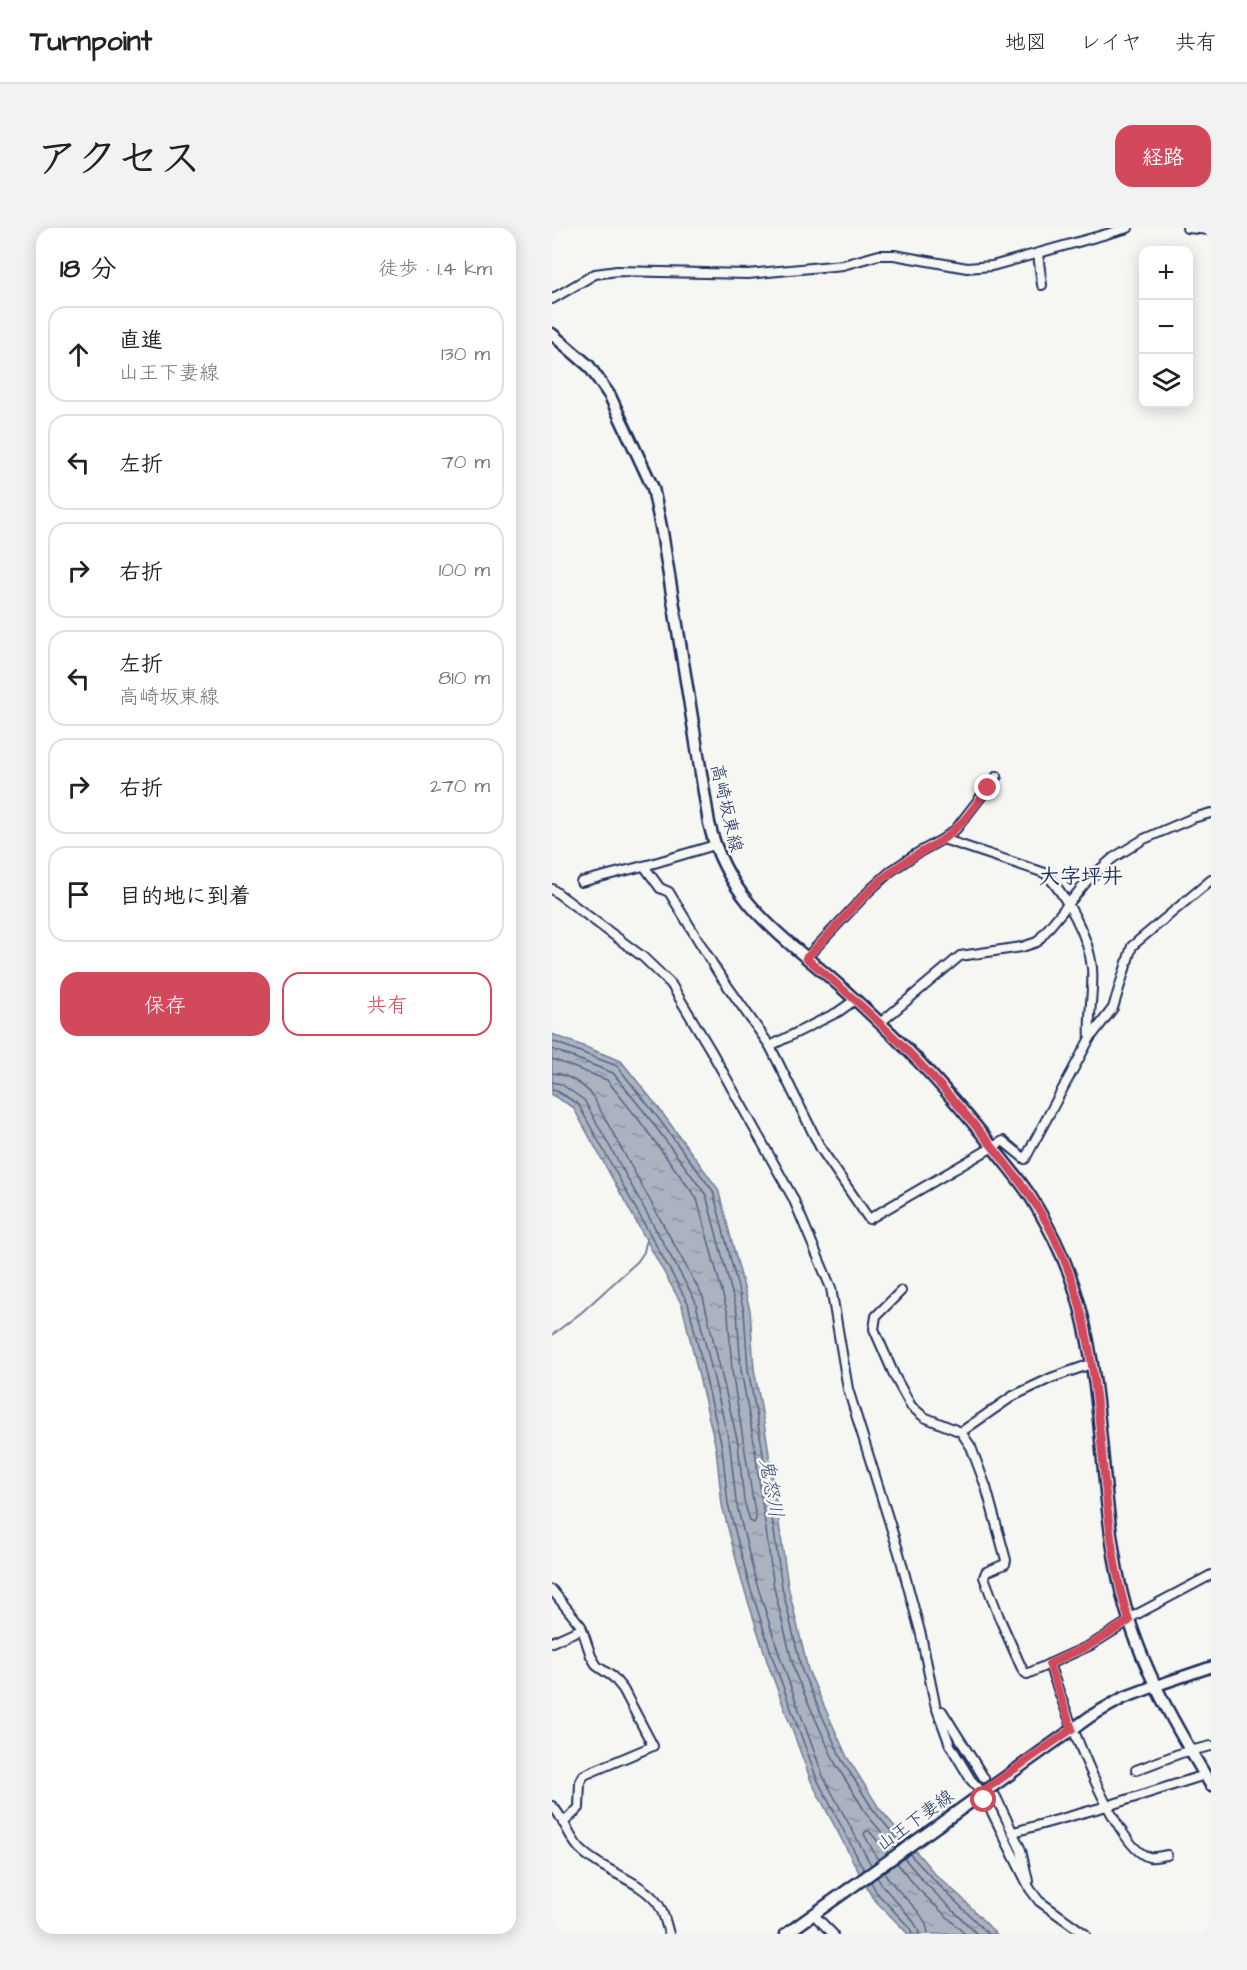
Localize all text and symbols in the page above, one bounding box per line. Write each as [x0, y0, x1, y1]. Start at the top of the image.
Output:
text: Turnpoint [30, 22, 152, 61]
text: 地図 [1005, 28, 1047, 57]
text: レイヤ [1080, 28, 1142, 57]
text: 共有 [1175, 28, 1217, 57]
button: 経路 [1115, 125, 1211, 187]
text: アクセス [36, 131, 201, 189]
map controls [1139, 246, 1193, 408]
button: + [1139, 246, 1193, 300]
text: 18 分 [60, 251, 117, 287]
text: 徒歩 · 1.4 km [378, 255, 492, 283]
button: − [1139, 300, 1193, 354]
text: 直進 [119, 325, 163, 356]
icon: ahead [62, 338, 95, 371]
text: 130 m [441, 340, 490, 368]
button: layers [1139, 354, 1193, 408]
text: 山王下妻線 [119, 359, 219, 387]
icon: left [62, 446, 95, 479]
text: 70 m [442, 448, 490, 476]
text: 左折 [119, 449, 163, 480]
icon: right [62, 554, 95, 587]
text: 100 m [439, 556, 490, 584]
text: 右折 [119, 557, 163, 588]
text: 左折 [119, 649, 163, 680]
icon: left [62, 662, 95, 695]
text: 810 m [438, 664, 490, 692]
text: 高崎坂東線 [119, 683, 219, 711]
street label: 高崎坂東線 [704, 761, 749, 855]
icon: right [62, 770, 95, 803]
text: 270 m [430, 772, 490, 800]
text: 右折 [119, 773, 163, 804]
route end [974, 774, 1000, 800]
district label: 大字坪井 [1039, 862, 1123, 891]
icon: arrive [62, 878, 95, 911]
text: 目的地に到着 [119, 881, 251, 912]
button: 保存 [60, 972, 270, 1036]
button: 共有 [282, 972, 492, 1036]
water label: 鬼怒川 [752, 1456, 790, 1520]
street label: 山王下妻線 [872, 1784, 959, 1857]
route start [970, 1786, 996, 1812]

